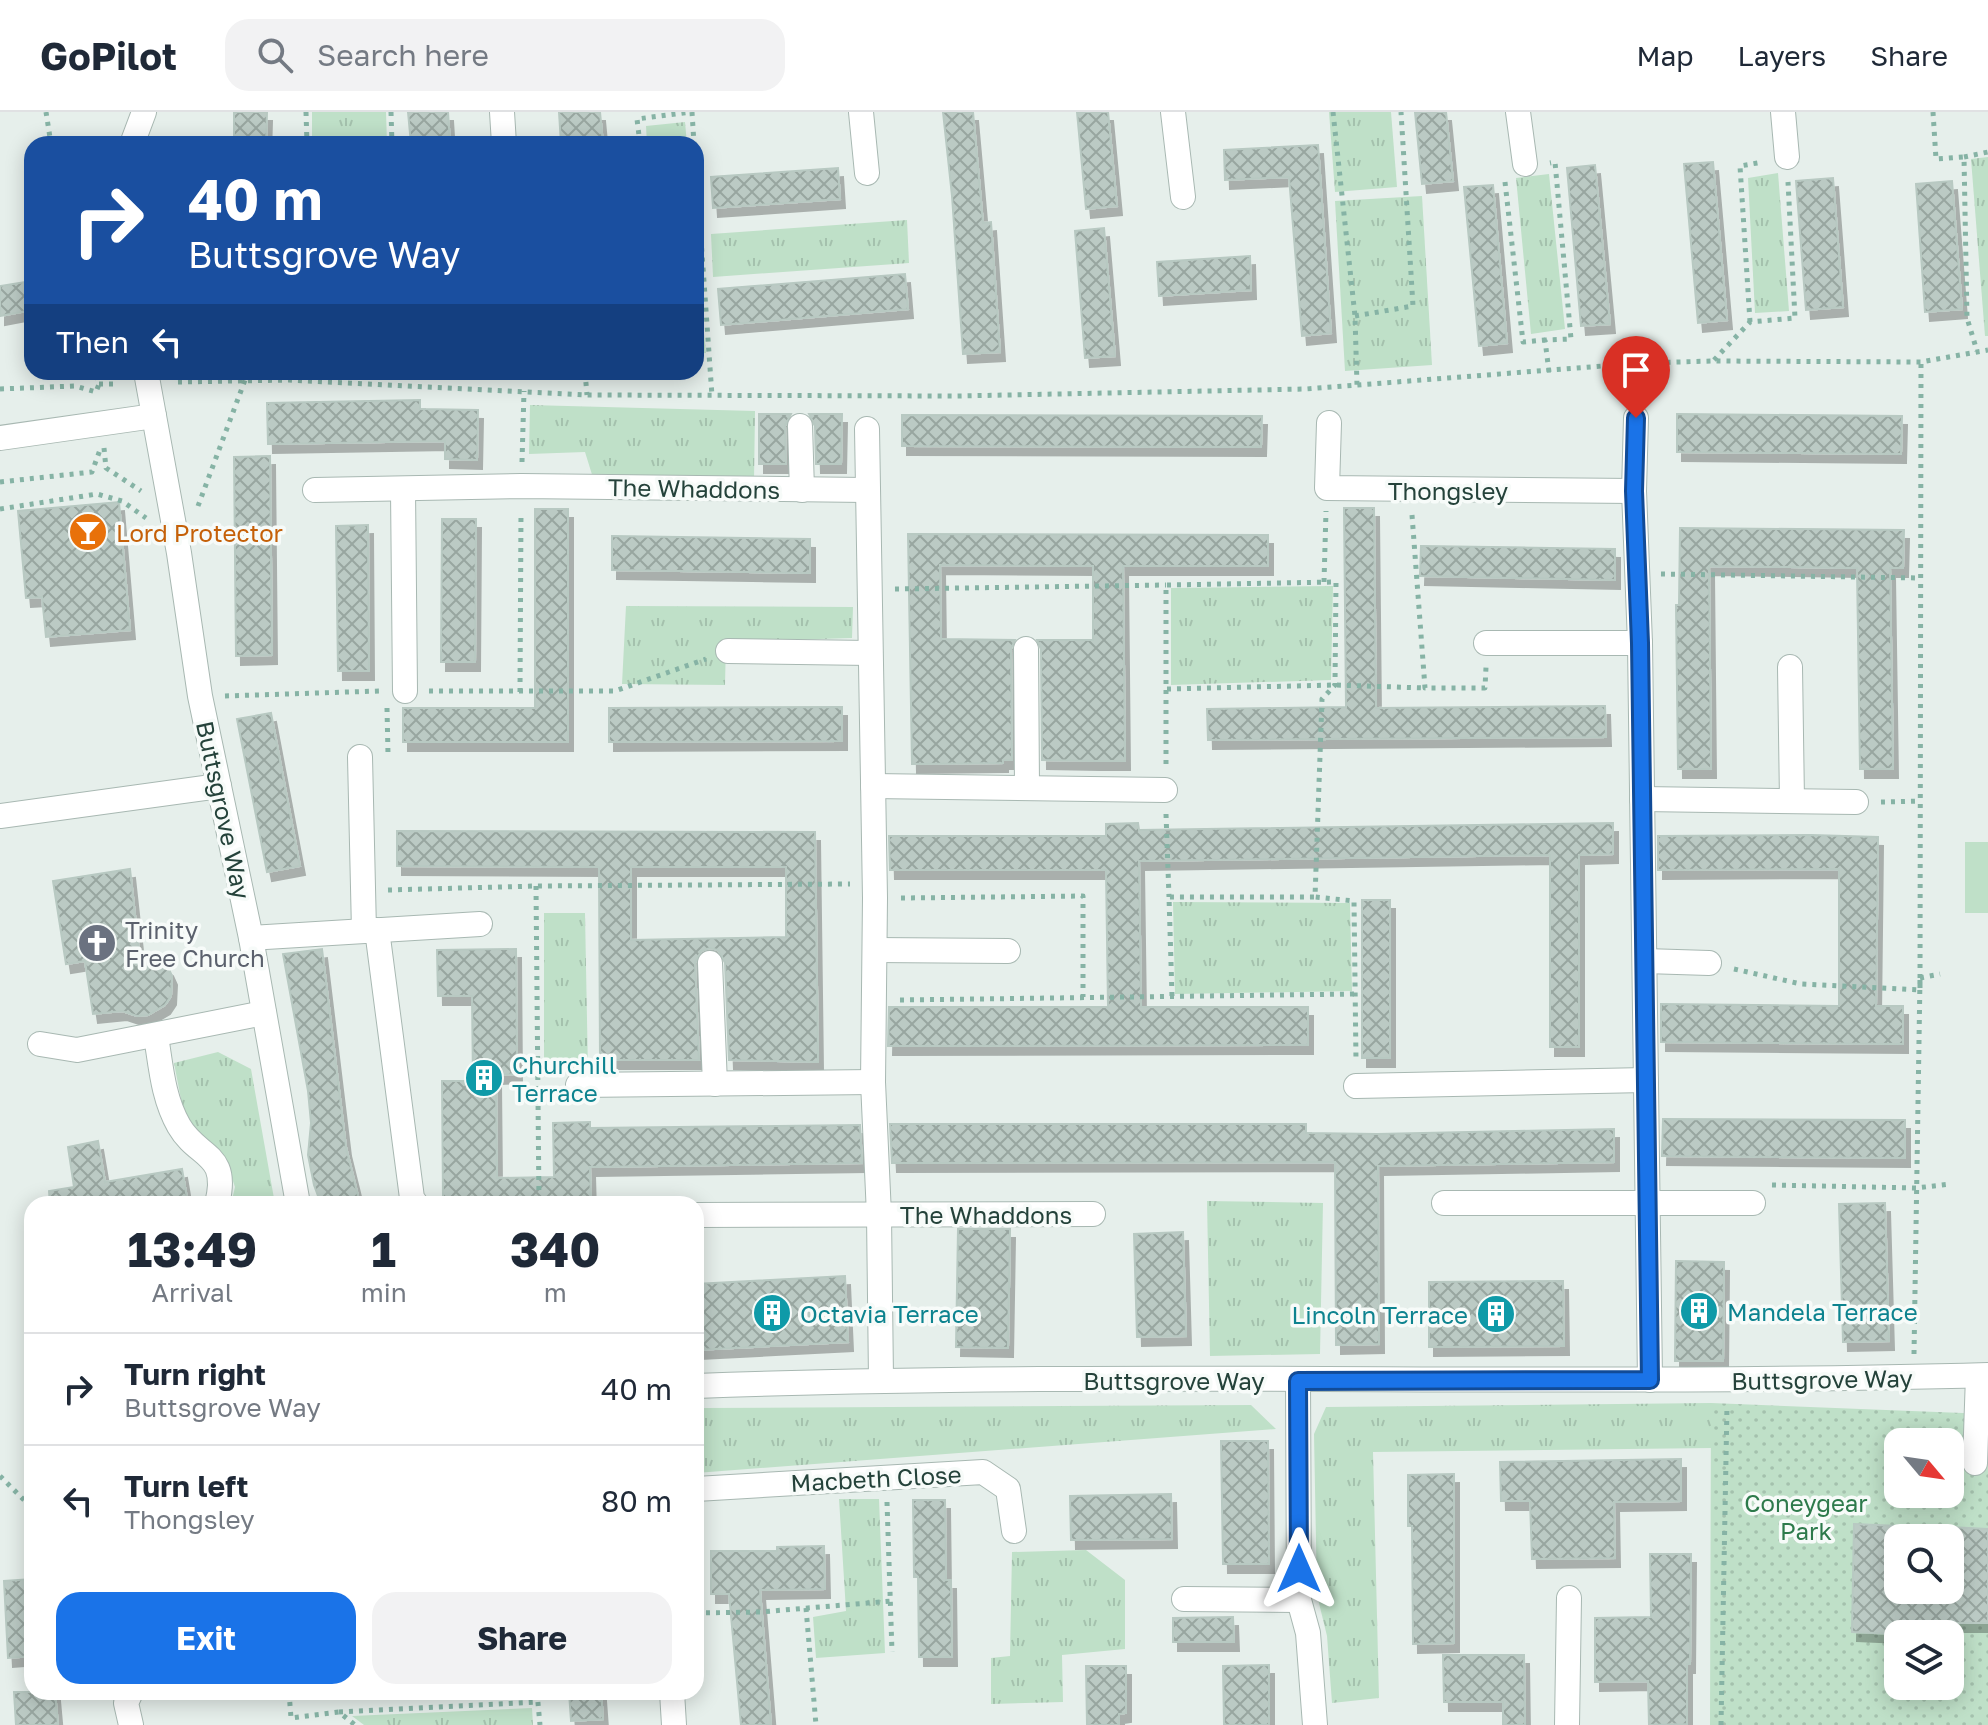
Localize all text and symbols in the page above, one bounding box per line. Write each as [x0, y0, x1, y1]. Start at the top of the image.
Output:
search box [225, 19, 785, 91]
text: GoPilot [40, 33, 177, 78]
icon: search [253, 33, 297, 77]
text: Search here [317, 37, 489, 73]
text: Map [1636, 39, 1694, 72]
text: Layers [1738, 39, 1826, 72]
text: Share [1870, 39, 1948, 72]
text: 40 m [188, 165, 322, 232]
icon: right [56, 168, 160, 272]
text: Buttsgrove Way [188, 233, 460, 276]
icon: left [145, 320, 189, 364]
text: Then [56, 324, 129, 360]
pin [1602, 336, 1670, 418]
icon: arrive [1614, 348, 1658, 392]
street label: The Whaddons [608, 472, 780, 504]
street label: Thongsley [1388, 476, 1508, 505]
bar icon: Lord Protector [67, 511, 109, 553]
place label: Lord Protector [116, 518, 283, 547]
street label: Buttsgrove Way [191, 718, 257, 902]
place label: Trinity Free Church [125, 915, 265, 972]
church icon: Trinity Free Church [76, 922, 118, 964]
place label: Churchill Terrace [512, 1050, 616, 1107]
building icon: Churchill Terrace [463, 1057, 505, 1099]
street label: The Whaddons [900, 1200, 1072, 1229]
text: 13:49 [127, 1220, 257, 1278]
text: 1 [371, 1220, 396, 1278]
text: 340 [510, 1220, 601, 1278]
text: Arrival [152, 1277, 233, 1308]
text: min [361, 1277, 407, 1308]
text: m [544, 1277, 567, 1308]
building icon: Mandela Terrace [1678, 1290, 1720, 1332]
building icon: Octavia Terrace [751, 1292, 793, 1334]
building icon: Lincoln Terrace [1475, 1293, 1517, 1335]
place label: Mandela Terrace [1727, 1297, 1918, 1326]
place label: Octavia Terrace [800, 1299, 979, 1328]
place label: Lincoln Terrace [1292, 1300, 1468, 1329]
text: Turn right [124, 1356, 266, 1392]
street label: Buttsgrove Way [1731, 1363, 1913, 1395]
street label: Buttsgrove Way [1083, 1366, 1265, 1395]
icon: right [56, 1367, 100, 1411]
text: 40 m [601, 1371, 672, 1407]
text: Buttsgrove Way [124, 1392, 321, 1423]
north arrow [1884, 1428, 1964, 1508]
map controls [1884, 1428, 1964, 1700]
street label: Macbeth Close [790, 1459, 962, 1497]
text: Turn left [124, 1468, 249, 1504]
icon: left [56, 1479, 100, 1523]
text: 80 m [601, 1483, 672, 1519]
park label: Coneygear Park [1744, 1488, 1868, 1545]
text: Thongsley [124, 1504, 255, 1535]
button: search [1884, 1524, 1964, 1604]
position arrow [1257, 1527, 1341, 1611]
button: Exit [56, 1592, 356, 1684]
button: Share [372, 1592, 672, 1684]
button: layers [1884, 1620, 1964, 1700]

